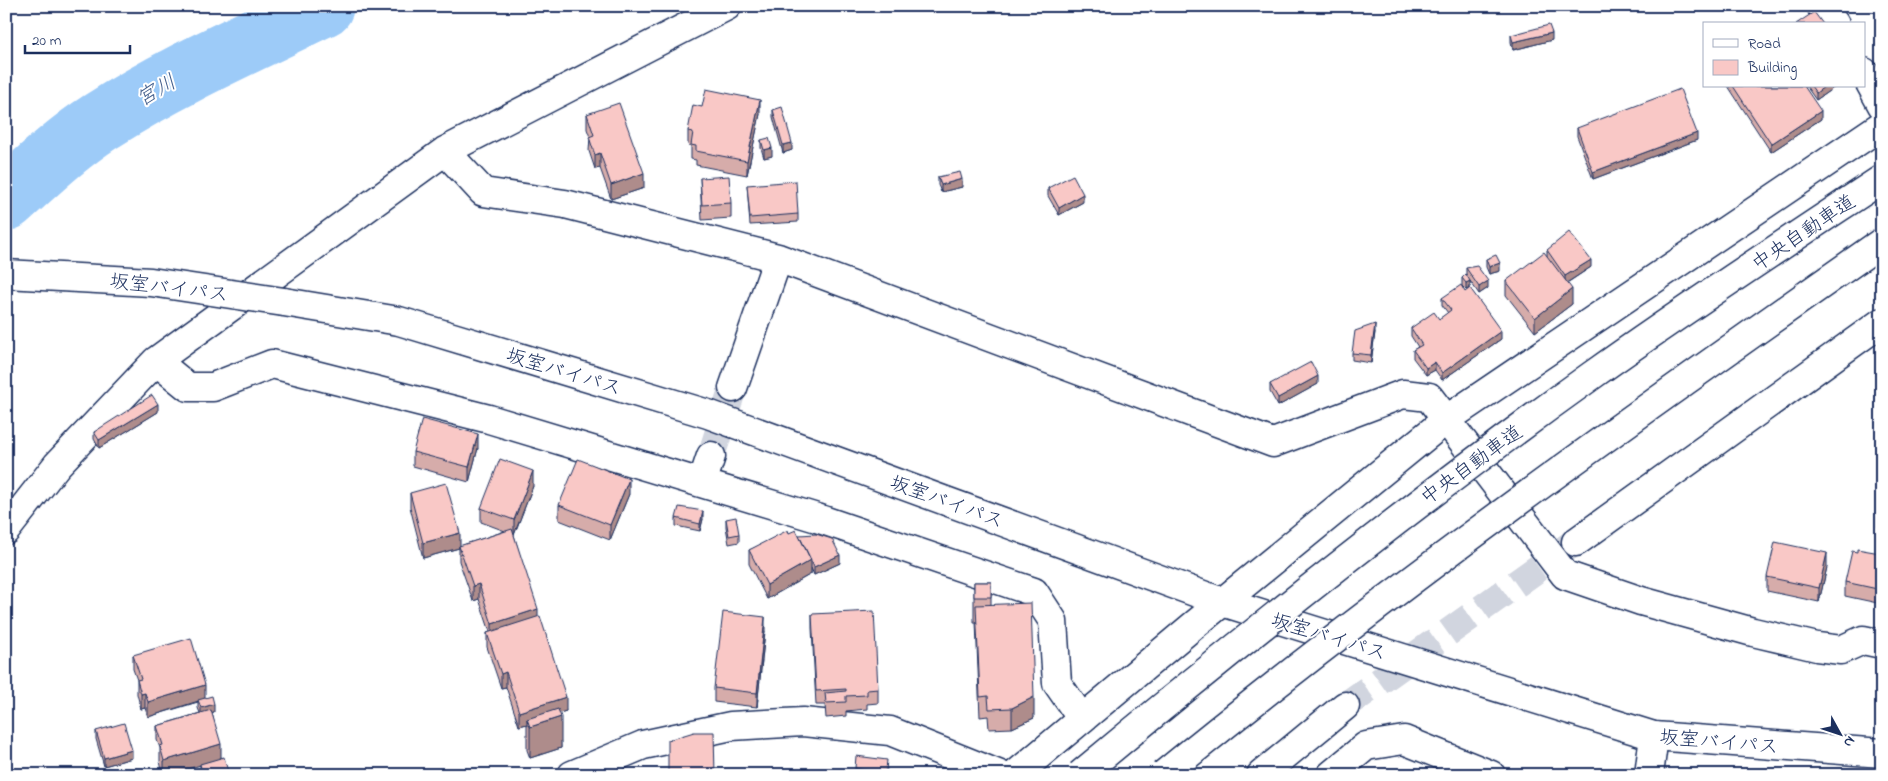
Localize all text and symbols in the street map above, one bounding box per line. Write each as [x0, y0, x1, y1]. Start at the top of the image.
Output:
scale bar [25, 22, 130, 54]
legend [1703, 22, 1866, 88]
text: 20 m [32, 30, 62, 52]
text: Road [1748, 33, 1781, 55]
text: Building [1747, 57, 1797, 80]
water label: 宮川 [131, 68, 183, 115]
street label: 中央自動車道 [1747, 188, 1862, 280]
street label: 坂室バイパス [108, 268, 230, 311]
street label: 坂室バイパス [502, 342, 625, 405]
street label: 中央自動車道 [1415, 419, 1530, 513]
street label: 坂室バイパス [885, 469, 1007, 537]
street label: 坂室バイパス [1267, 607, 1390, 670]
north arrow [1816, 708, 1866, 758]
street label: 坂室バイパス [1658, 724, 1780, 763]
text: N [1838, 731, 1860, 752]

